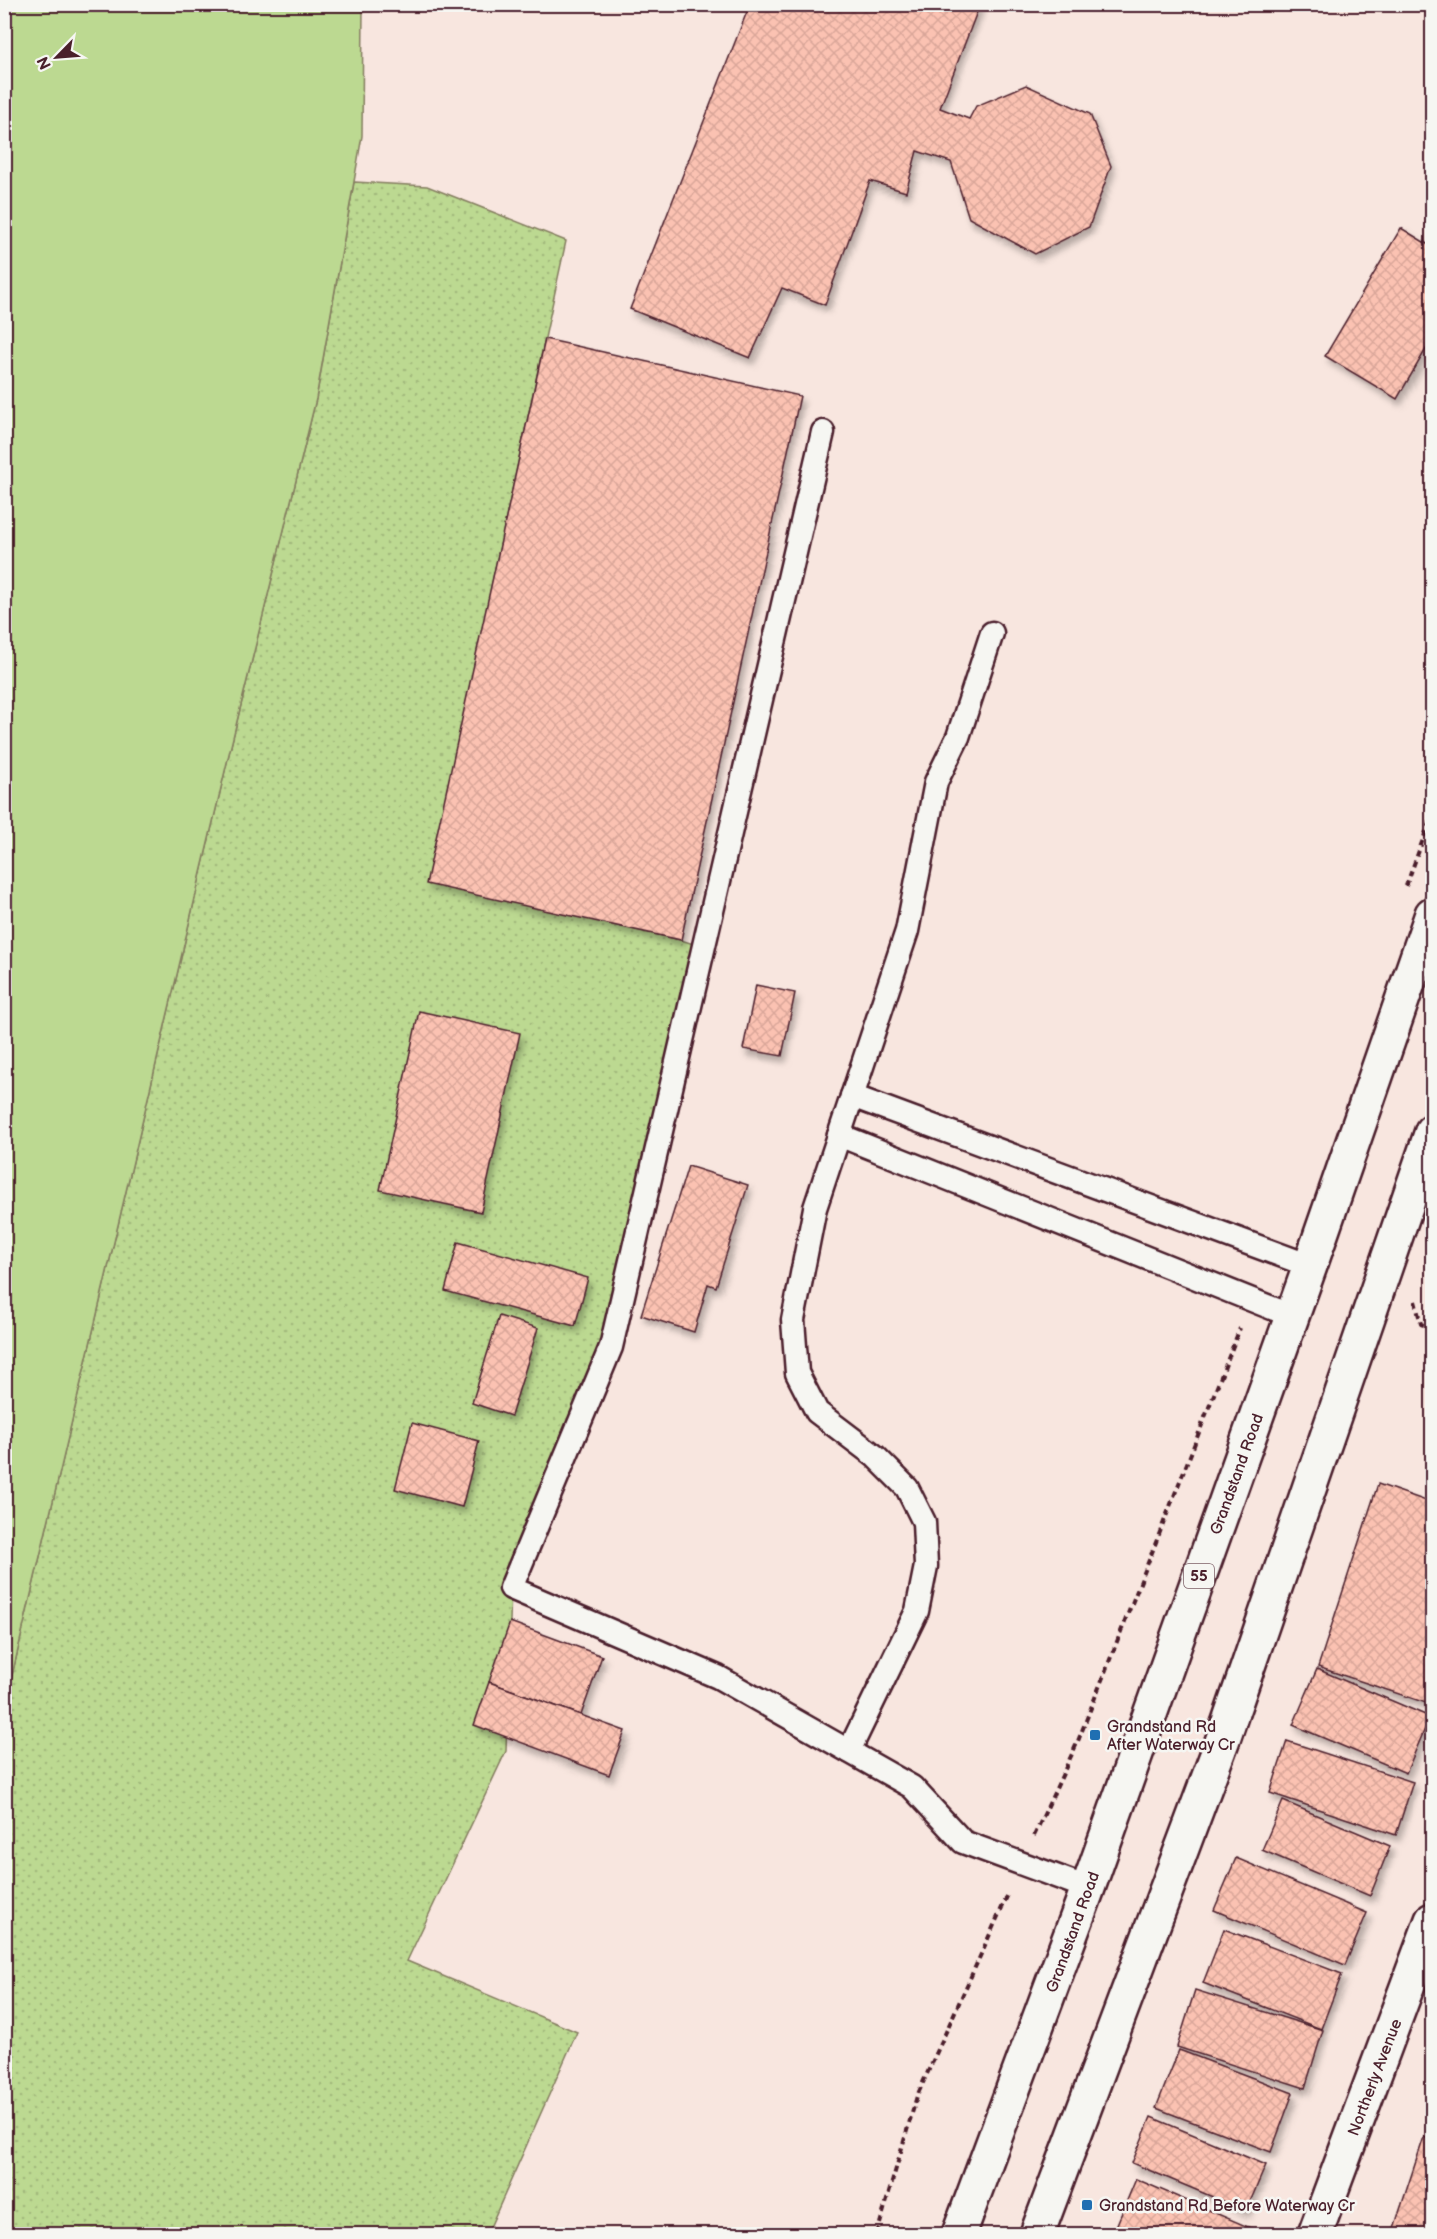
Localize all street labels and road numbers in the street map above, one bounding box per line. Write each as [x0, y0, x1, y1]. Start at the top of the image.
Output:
street label: Grandstand Road [1207, 1411, 1268, 1538]
road number: 55 [1184, 1564, 1214, 1588]
street label: Grandstand Road [1043, 1869, 1104, 1996]
street label: Northerly Avenue [1344, 2016, 1407, 2139]

